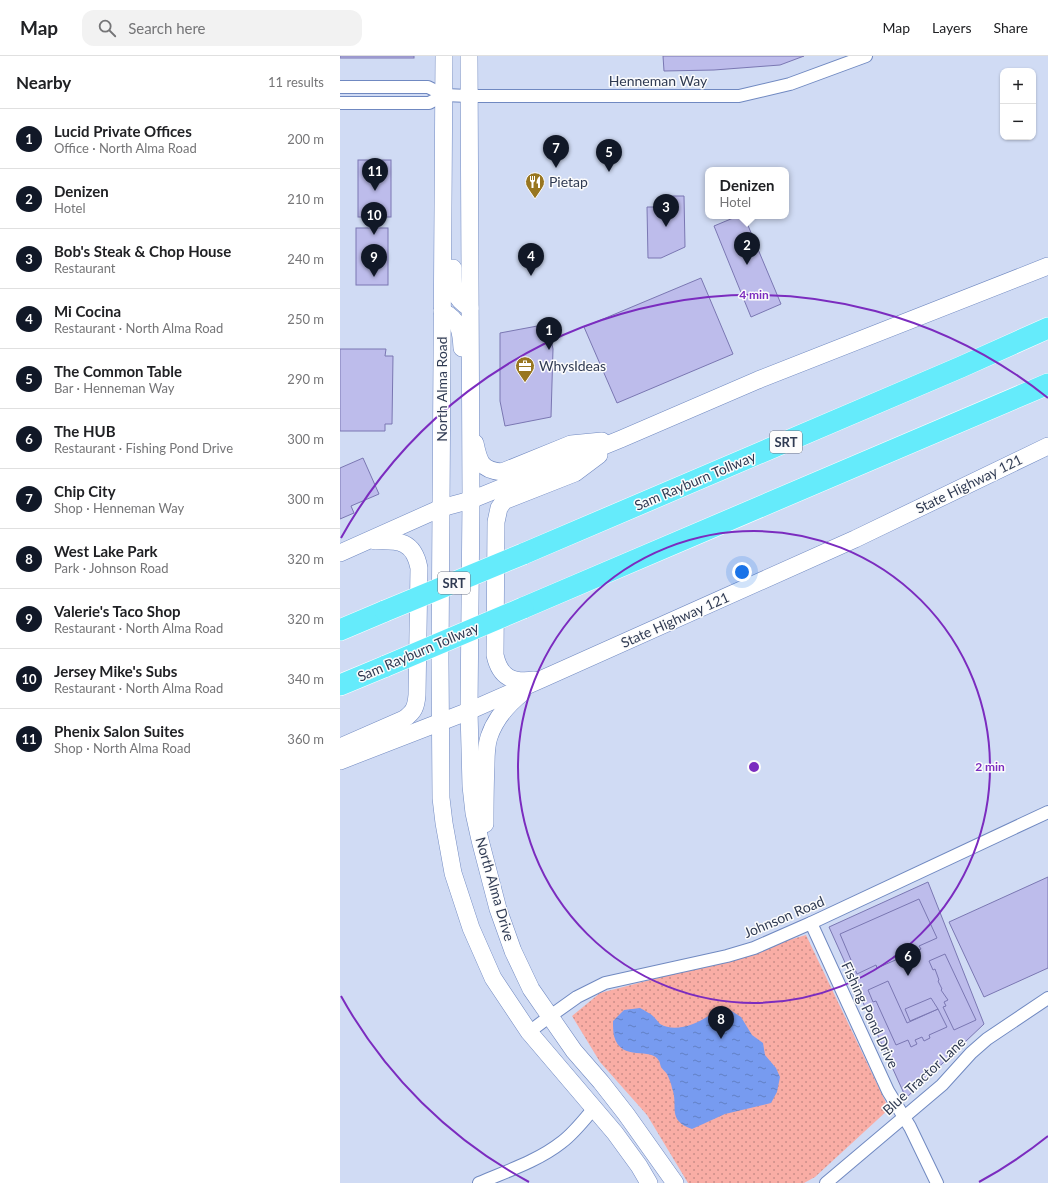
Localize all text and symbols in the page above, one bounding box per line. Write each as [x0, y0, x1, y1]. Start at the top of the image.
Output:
search box [82, 10, 362, 46]
text: Map [20, 16, 58, 39]
icon: search [96, 17, 118, 39]
text: Search here [128, 19, 206, 37]
text: Map [882, 19, 910, 36]
text: Layers [932, 19, 972, 36]
text: Share [994, 19, 1028, 36]
map controls [1000, 68, 1036, 140]
button: + [1000, 68, 1036, 104]
text: Nearby [16, 72, 71, 93]
street label: Henneman Way [609, 72, 708, 89]
text: 11 results [268, 74, 324, 90]
button: − [1000, 104, 1036, 140]
text: Lucid Private Offices [54, 122, 192, 140]
text: 1 [25, 131, 33, 147]
text: 200 m [287, 131, 324, 147]
pin: 7 [543, 135, 569, 168]
pin: 5 [596, 139, 622, 172]
text: Office · North Alma Road [54, 140, 197, 156]
pin: 11 [362, 158, 388, 191]
popup [705, 167, 789, 219]
restaurant icon: Pietap [524, 171, 546, 199]
place label: Pietap [549, 173, 588, 190]
text: Denizen [720, 176, 774, 194]
text: Denizen [54, 182, 109, 200]
text: 2 [25, 191, 33, 207]
text: 210 m [287, 191, 324, 207]
pin: 3 [653, 194, 679, 227]
text: Hotel [720, 194, 751, 210]
text: Hotel [54, 200, 86, 216]
pin: 10 [361, 202, 387, 235]
pin: 2 [734, 232, 760, 265]
text: Bob's Steak & Chop House [54, 242, 231, 260]
pin: 4 [518, 243, 544, 276]
pin: 9 [361, 244, 387, 277]
text: 3 [25, 251, 33, 267]
text: 240 m [287, 251, 324, 267]
text: Restaurant [54, 260, 116, 276]
text: 4 min [739, 287, 769, 302]
text: Mi Cocina [54, 302, 121, 320]
text: 4 [25, 311, 33, 327]
text: 250 m [287, 311, 324, 327]
pin: 1 [536, 317, 562, 350]
text: Restaurant · North Alma Road [54, 320, 223, 336]
street label: North Alma Road [433, 336, 450, 442]
office icon: WhysIdeas [514, 355, 536, 383]
place label: WhysIdeas [539, 357, 606, 374]
text: The Common Table [54, 362, 182, 380]
text: 5 [25, 371, 33, 387]
text: 290 m [287, 371, 324, 387]
text: Bar · Henneman Way [54, 380, 175, 396]
text: The HUB [54, 422, 116, 440]
text: 6 [25, 431, 33, 447]
text: 300 m [287, 431, 324, 447]
road number: SRT [770, 431, 802, 453]
text: Restaurant · Fishing Pond Drive [54, 440, 233, 456]
street label: Sam Rayburn Tollway [632, 447, 759, 514]
street label: State Highway 121 [913, 450, 1025, 517]
text: Chip City [54, 482, 116, 500]
text: 7 [25, 491, 33, 507]
text: 300 m [287, 491, 324, 507]
text: Shop · Henneman Way [54, 500, 184, 516]
text: West Lake Park [54, 542, 158, 560]
text: 8 [25, 551, 33, 567]
text: 320 m [287, 551, 324, 567]
text: Park · Johnson Road [54, 560, 169, 576]
your location [732, 562, 752, 582]
road number: SRT [438, 572, 470, 594]
street label: State Highway 121 [618, 588, 732, 651]
text: Valerie's Taco Shop [54, 602, 181, 620]
text: 9 [25, 611, 33, 627]
text: 320 m [287, 611, 324, 627]
street label: Sam Rayburn Tollway [355, 618, 482, 685]
text: Restaurant · North Alma Road [54, 620, 223, 636]
text: Jersey Mike's Subs [54, 662, 177, 680]
text: 10 [21, 671, 37, 687]
text: 340 m [287, 671, 324, 687]
text: Restaurant · North Alma Road [54, 680, 223, 696]
text: Phenix Salon Suites [54, 722, 184, 740]
text: 11 [21, 731, 37, 747]
text: 360 m [287, 731, 324, 747]
text: Shop · North Alma Road [54, 740, 191, 756]
text: 2 min [975, 759, 1005, 774]
centre of rings [747, 760, 761, 774]
street label: North Alma Drive [472, 835, 518, 943]
street label: Johnson Road [741, 892, 827, 941]
pin: 6 [895, 943, 921, 976]
street label: Fishing Pond Drive [838, 959, 903, 1071]
pin: 8 [708, 1006, 734, 1039]
street label: Blue Tractor Lane [879, 1033, 968, 1118]

